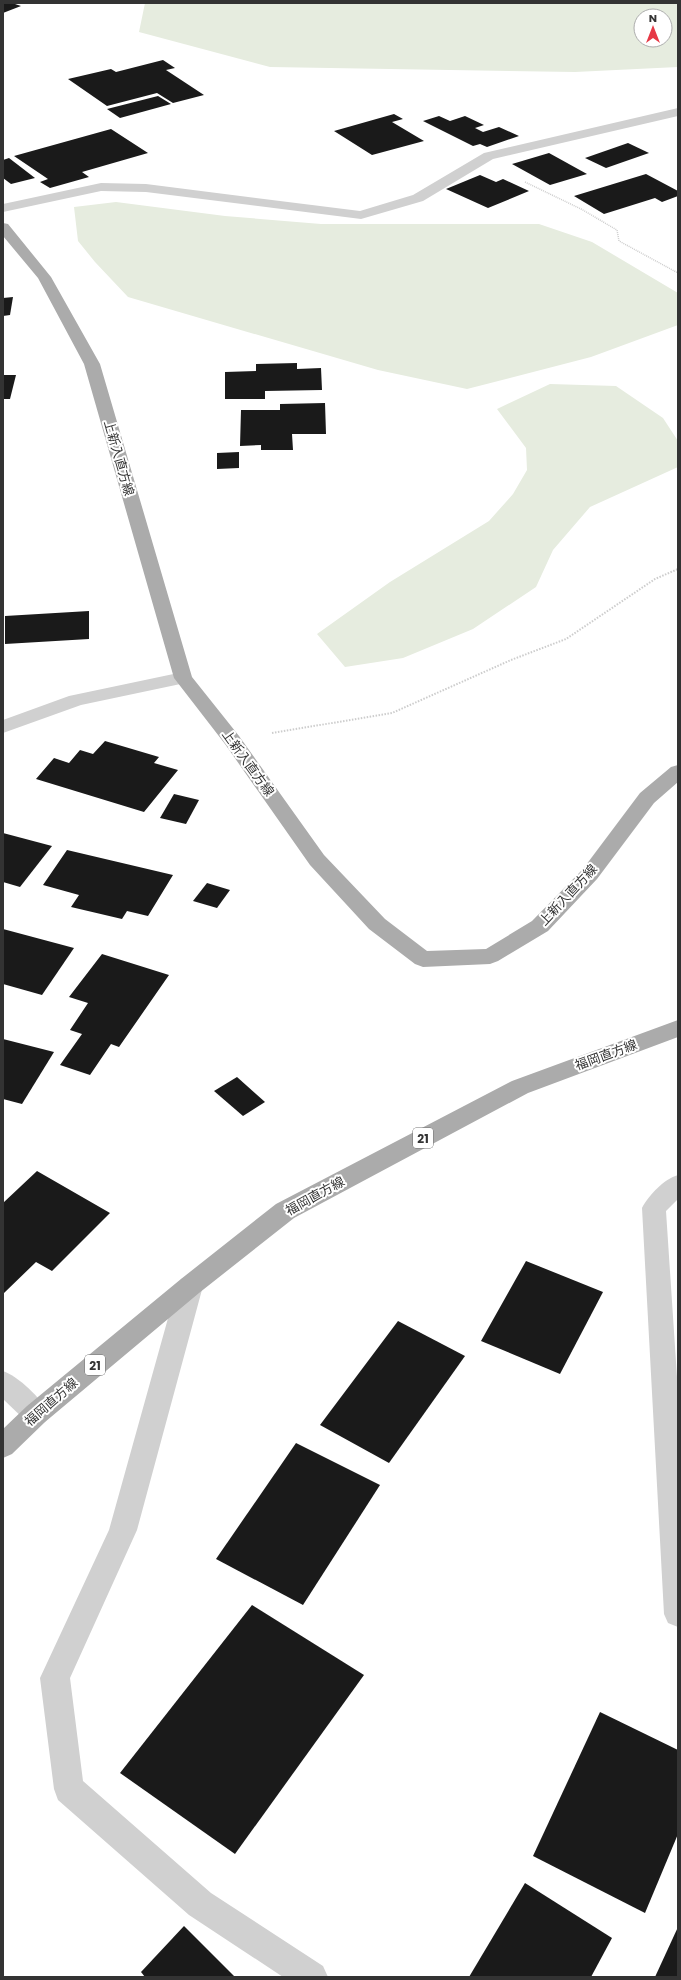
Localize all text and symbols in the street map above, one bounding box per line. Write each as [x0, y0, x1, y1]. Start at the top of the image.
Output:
north arrow [633, 8, 673, 48]
text: N [649, 10, 657, 26]
street label: 上新入直方線 [99, 418, 139, 498]
street label: 上新入直方線 [217, 726, 279, 800]
street label: 上新入直方線 [534, 860, 602, 930]
street label: 福岡直方線 [572, 1035, 640, 1075]
road number: 21 [413, 1128, 433, 1148]
street label: 福岡直方線 [282, 1172, 348, 1220]
road number: 21 [85, 1355, 105, 1375]
street label: 福岡直方線 [20, 1374, 82, 1430]

